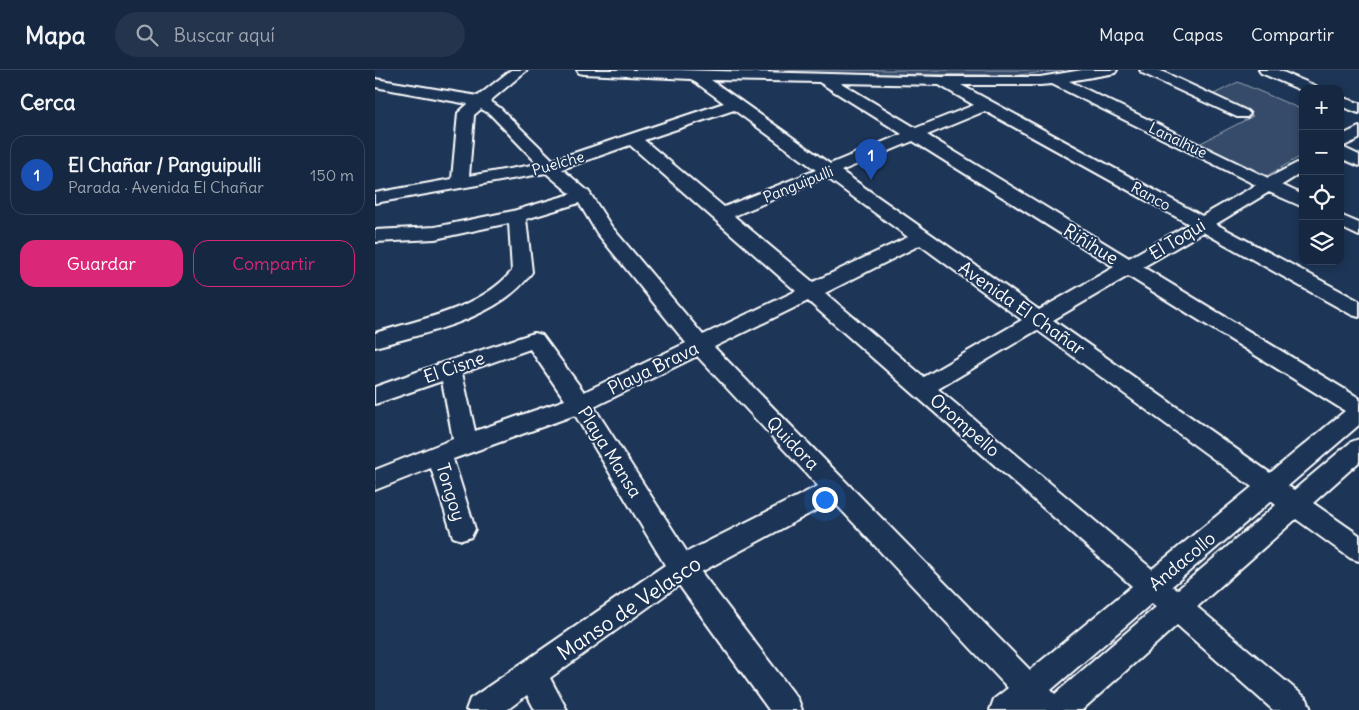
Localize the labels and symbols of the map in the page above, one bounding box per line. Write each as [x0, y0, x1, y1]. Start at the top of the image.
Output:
street label: Lanalhue [1146, 118, 1210, 162]
pin: 1 [855, 139, 887, 180]
street label: Puelche [530, 146, 586, 180]
street label: Panguipulli [760, 161, 836, 207]
street label: Ranco [1128, 177, 1174, 215]
street label: El Toqui [1145, 213, 1209, 265]
street label: Riñihue [1059, 218, 1123, 270]
street label: Avenida El Chañar [954, 256, 1090, 361]
street label: Playa Brava [604, 336, 702, 400]
street label: El Cisne [420, 346, 488, 388]
street label: Orompello [925, 388, 1005, 462]
street label: Playa Mansa [573, 402, 647, 502]
street label: Quidora [762, 411, 824, 475]
street label: Tongoy [431, 460, 471, 524]
your location [812, 487, 838, 513]
street label: Andacollo [1144, 526, 1220, 596]
street label: Manso de Velasco [552, 550, 706, 666]

